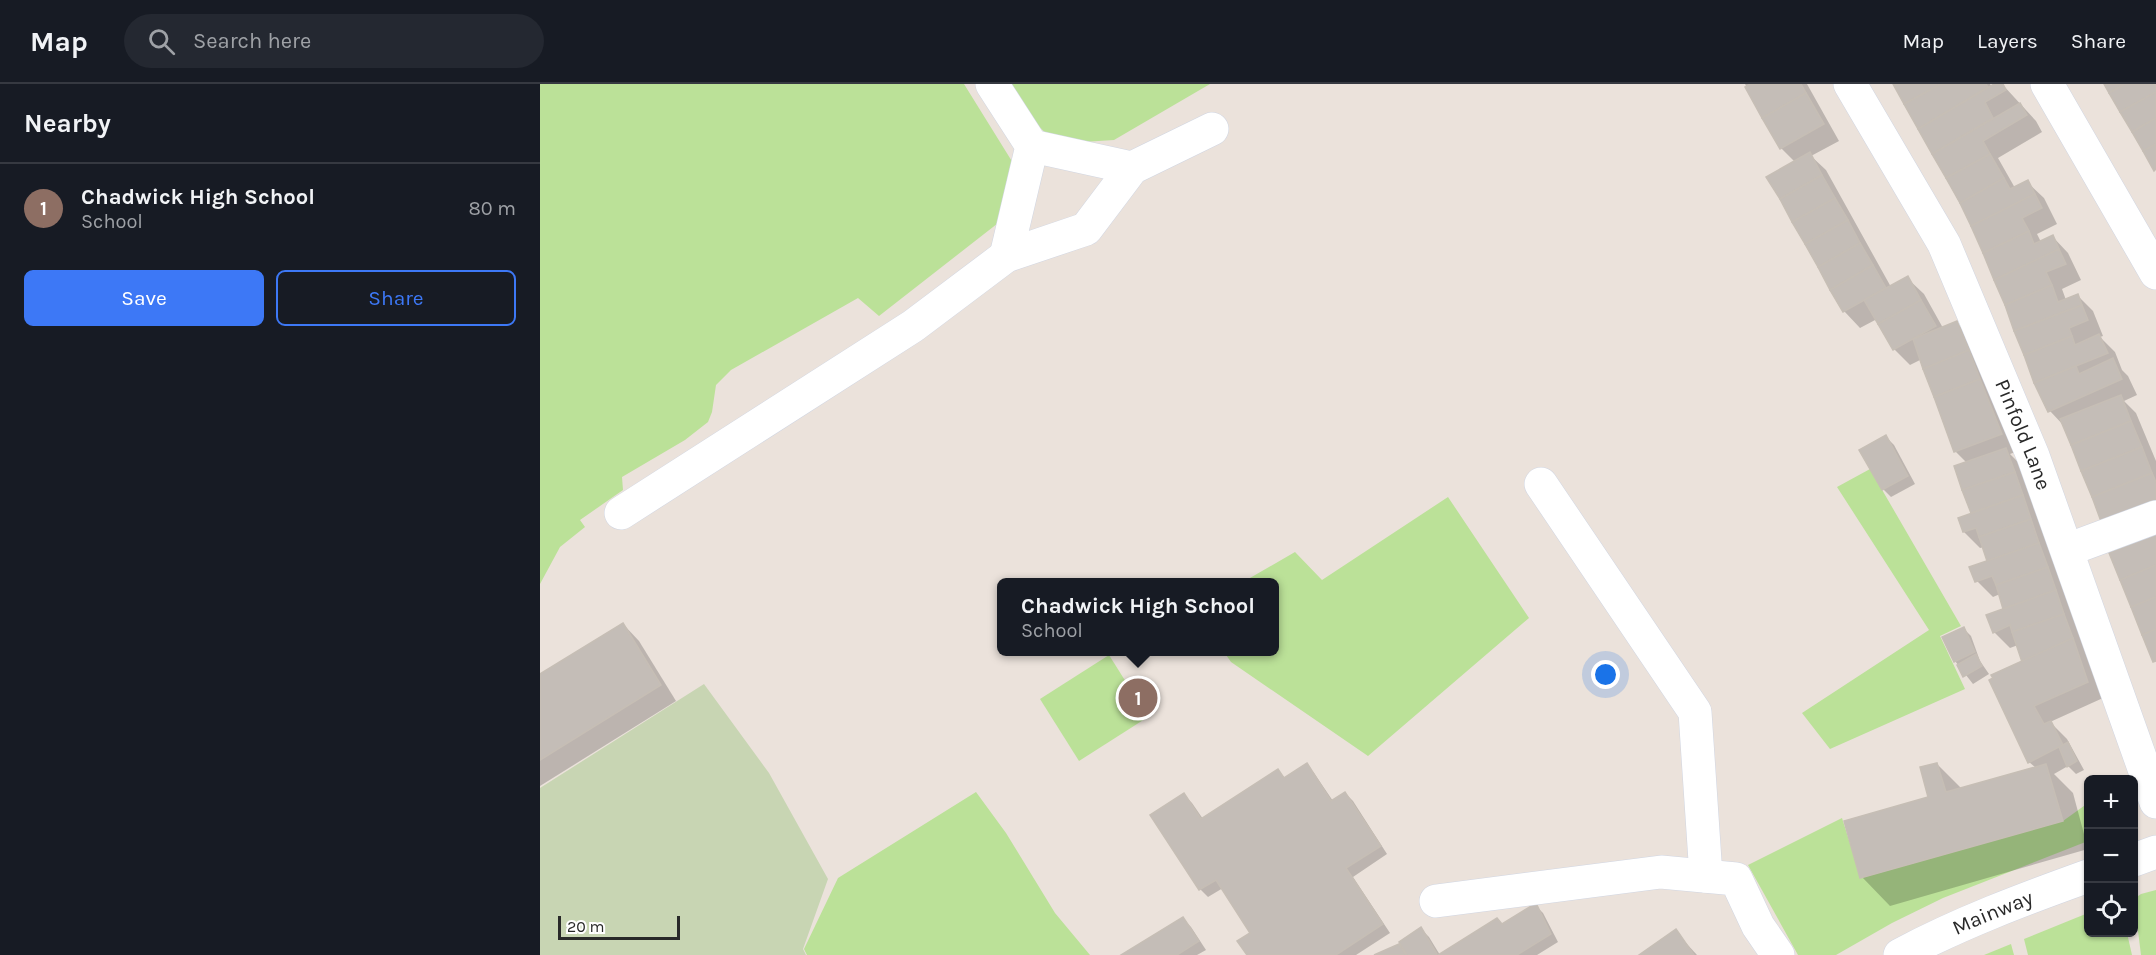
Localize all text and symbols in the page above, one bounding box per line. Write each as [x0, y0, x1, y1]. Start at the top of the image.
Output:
search box [124, 14, 544, 68]
text: Map [30, 25, 88, 58]
icon: search [145, 25, 178, 58]
text: Search here [193, 28, 311, 54]
text: Map [1902, 29, 1944, 53]
text: Layers [1977, 29, 2038, 53]
text: Share [2071, 29, 2126, 53]
text: Nearby [24, 108, 111, 139]
text: Chadwick High School [81, 184, 315, 210]
text: 1 [40, 197, 47, 220]
text: 80 m [468, 197, 516, 220]
text: School [81, 210, 143, 233]
button: Save [24, 270, 264, 326]
button: Share [276, 270, 516, 326]
street label: Pinfold Lane [1990, 376, 2056, 493]
popup [997, 578, 1279, 656]
text: Chadwick High School [1021, 593, 1255, 619]
text: School [1021, 619, 1083, 642]
your location [1591, 660, 1620, 689]
pin: 1 [1118, 676, 1158, 720]
map controls [2084, 775, 2138, 937]
button: + [2084, 775, 2138, 829]
button: − [2084, 829, 2138, 883]
button: locate [2084, 883, 2138, 937]
street label: Mainway [1949, 885, 2036, 940]
scale bar [558, 913, 680, 940]
text: 20 m [567, 917, 605, 936]

